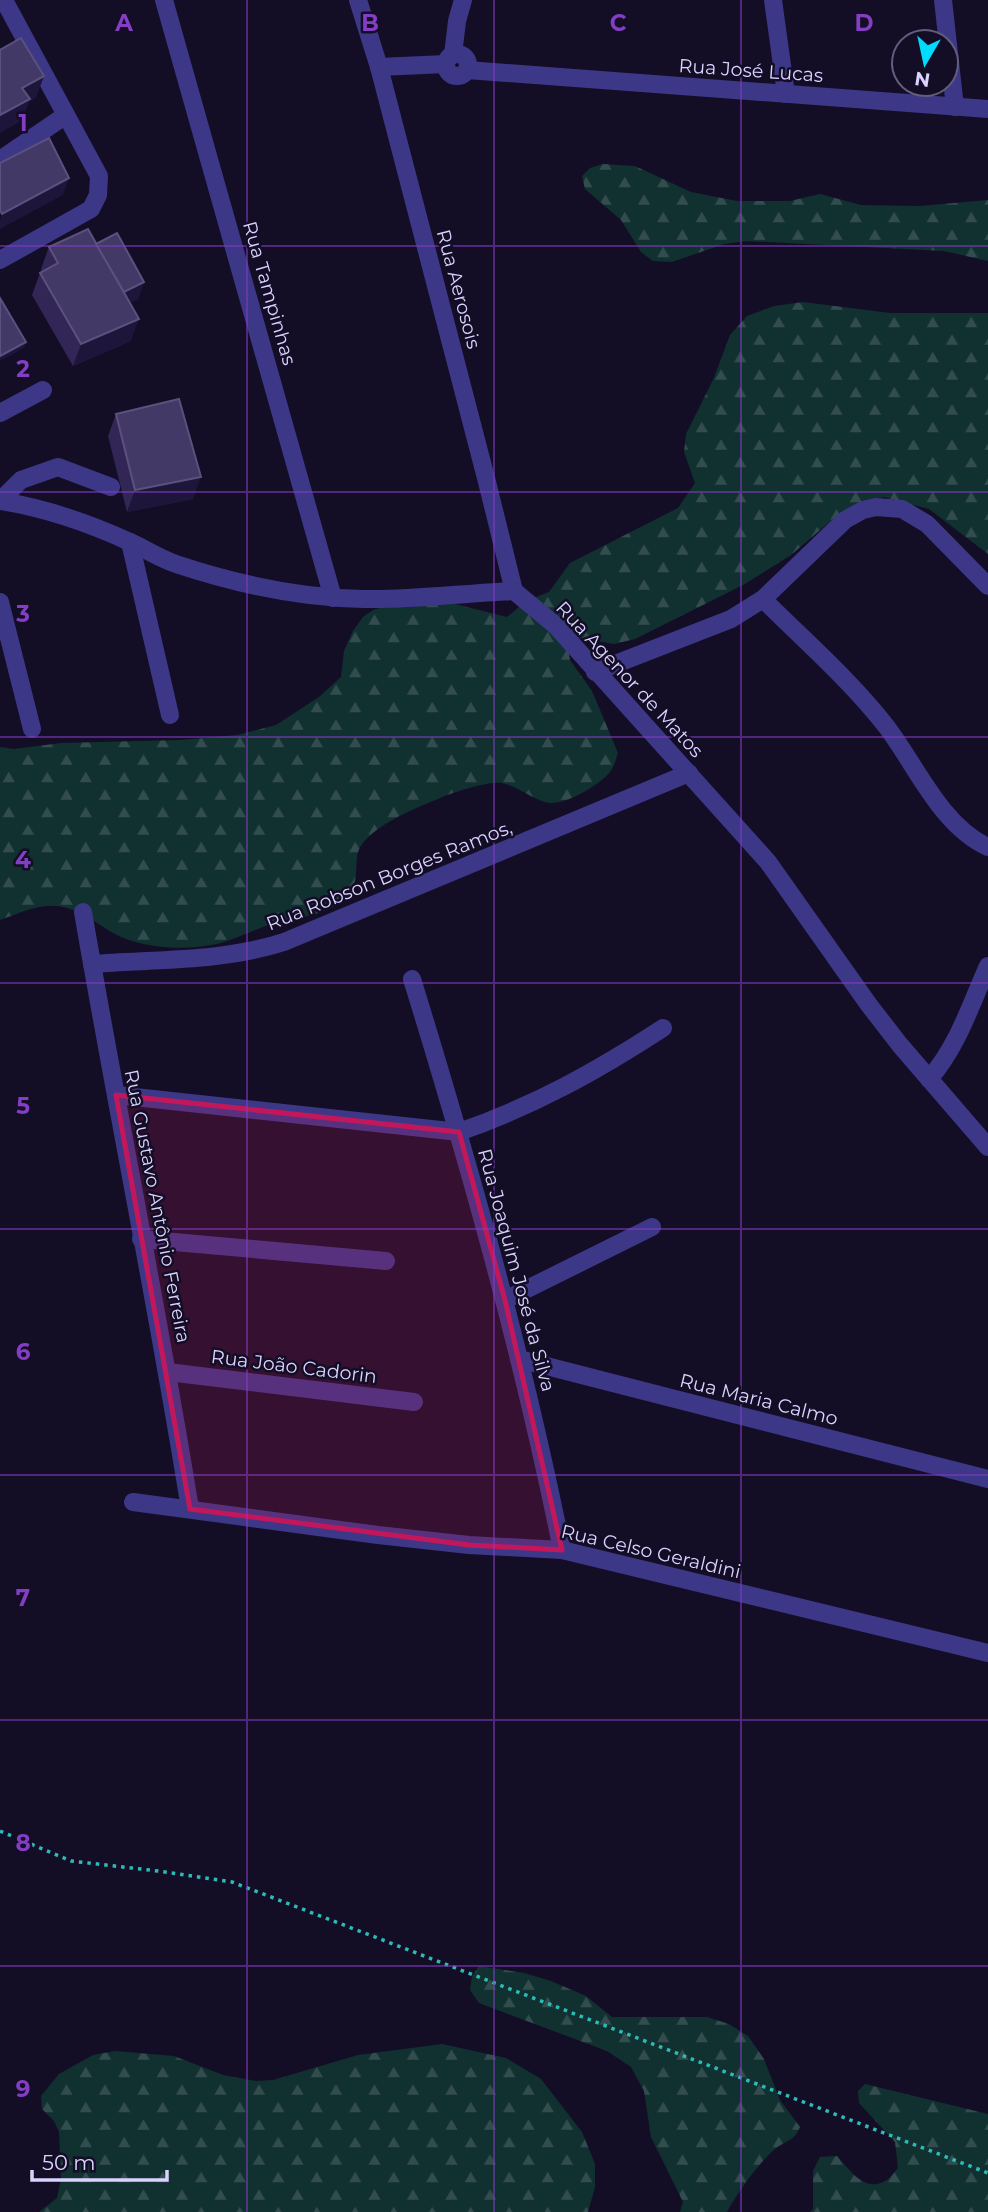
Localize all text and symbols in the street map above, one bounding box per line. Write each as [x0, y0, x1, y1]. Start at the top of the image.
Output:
text: A [114, 9, 133, 37]
text: B [361, 9, 379, 37]
text: C [610, 9, 627, 37]
text: D [855, 9, 874, 37]
north arrow [890, 28, 960, 98]
street label: Rua José Lucas [678, 54, 824, 87]
text: N [913, 67, 932, 92]
text: 1 [18, 109, 28, 137]
street label: Rua Tampinhas [238, 219, 301, 368]
street label: Rua Aerosois [432, 227, 485, 351]
text: 2 [16, 355, 30, 383]
street label: Rua Agenor de Matos [551, 596, 708, 762]
text: 3 [15, 600, 30, 628]
street label: Rua Robson Borges Ramos, [263, 816, 515, 935]
text: 4 [15, 846, 31, 874]
street label: Rua Gustavo Antônio Ferreira [120, 1067, 195, 1345]
text: 5 [16, 1092, 30, 1120]
street label: Rua Joaquim José da Silva [473, 1146, 560, 1394]
text: 6 [16, 1338, 31, 1366]
street label: Rua João Cadorin [210, 1345, 378, 1388]
street label: Rua Maria Calmo [677, 1369, 841, 1430]
street label: Rua Celso Geraldini [559, 1520, 743, 1583]
text: 7 [16, 1584, 30, 1612]
text: 8 [15, 1829, 31, 1857]
text: 9 [16, 2075, 30, 2103]
scale bar [32, 2138, 166, 2182]
text: 50 m [42, 2150, 96, 2175]

